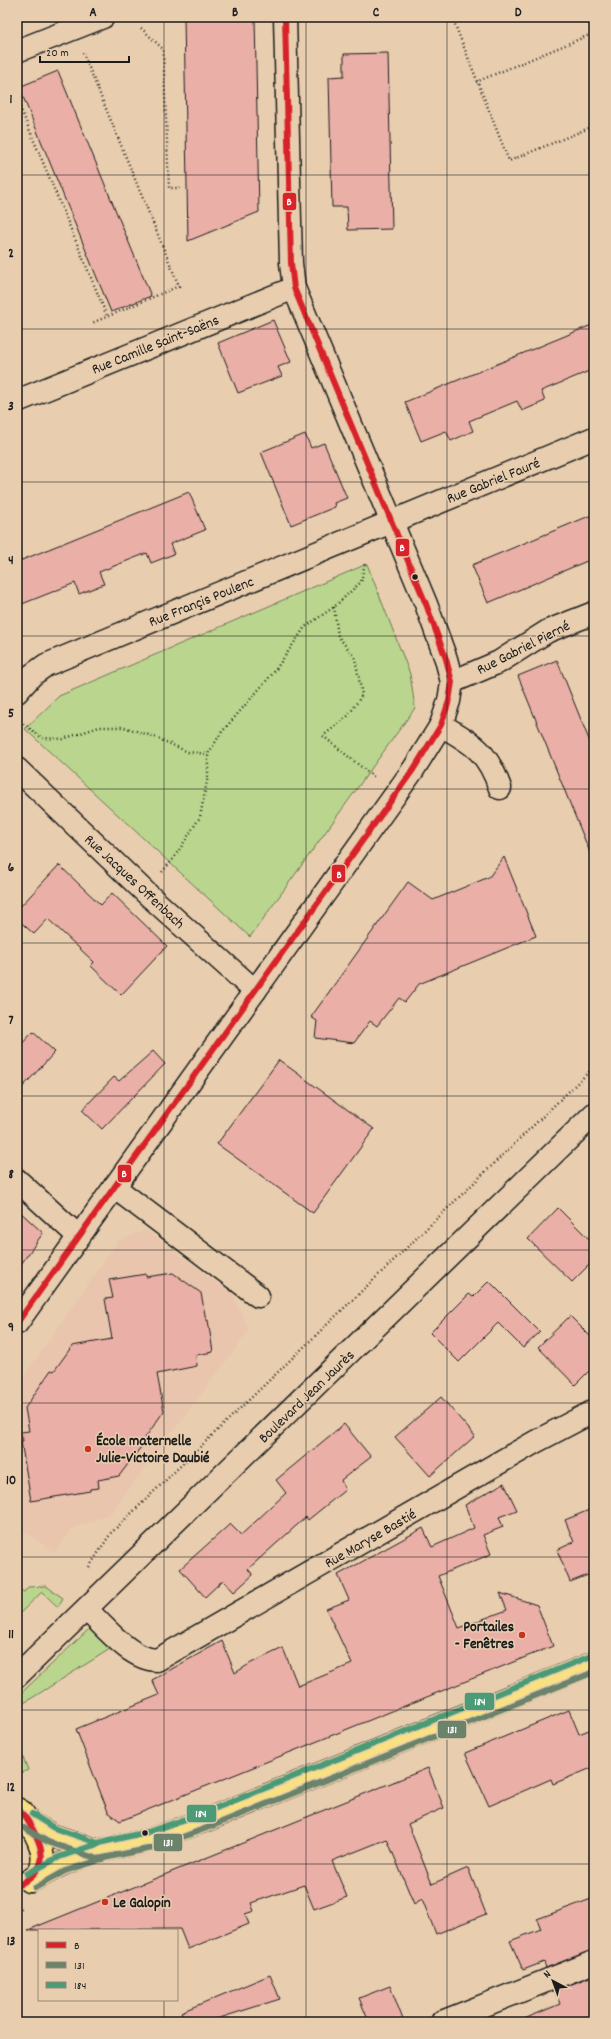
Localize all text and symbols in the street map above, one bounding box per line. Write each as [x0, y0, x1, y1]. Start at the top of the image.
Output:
text: A [89, 4, 97, 23]
text: B [232, 4, 238, 23]
text: C [373, 4, 380, 23]
text: D [515, 4, 522, 23]
scale bar [40, 38, 129, 64]
text: 20 m [46, 45, 69, 62]
text: 1 [10, 91, 13, 110]
line badge: B [282, 192, 297, 211]
text: B [286, 195, 292, 211]
text: 2 [8, 245, 14, 264]
street label: Rue Camille Saint-Saëns [89, 310, 223, 381]
text: 3 [8, 398, 14, 417]
street label: Rue Gabriel Fauré [444, 453, 544, 511]
line badge: B [395, 538, 410, 557]
text: B [399, 541, 405, 557]
text: 4 [8, 552, 14, 571]
street label: Rue Françis Poulenc [146, 572, 258, 634]
unlabelled marker [410, 572, 420, 582]
street label: Rue Gabriel Pierné [473, 616, 574, 682]
text: 5 [8, 705, 14, 724]
street label: Rue Jacques Offenbach [78, 830, 189, 935]
text: 6 [8, 859, 15, 878]
line badge: B [331, 864, 346, 883]
text: B [336, 868, 342, 884]
text: 7 [9, 1012, 14, 1031]
line badge: B [117, 1164, 132, 1183]
text: 8 [8, 1166, 14, 1185]
text: B [121, 1167, 127, 1183]
text: 9 [8, 1319, 14, 1338]
street label: Boulevard Jean Jaurès [254, 1346, 361, 1449]
place label: École maternelle Julie-Victoire Daubié [96, 1431, 210, 1470]
marker: École maternelle Julie-Victoire Daubié [83, 1444, 93, 1454]
text: 10 [6, 1472, 16, 1491]
street label: Rue Maryse Bastié [321, 1504, 421, 1575]
place label: Portailes - Fenêtres [455, 1617, 514, 1656]
text: 11 [8, 1626, 14, 1645]
marker: Portailes - Fenêtres [517, 1630, 527, 1640]
line badge: 184 [464, 1692, 495, 1711]
text: 184 [474, 1695, 486, 1711]
line badge: 131 [437, 1720, 467, 1739]
text: 131 [447, 1723, 457, 1739]
text: 12 [7, 1779, 16, 1798]
line badge: 184 [186, 1804, 217, 1823]
text: 184 [195, 1807, 207, 1823]
unlabelled marker [140, 1828, 150, 1838]
line badge: 131 [153, 1833, 183, 1852]
text: 131 [163, 1836, 173, 1852]
place label: Le Galopin [113, 1893, 171, 1915]
marker: Le Galopin [100, 1897, 110, 1907]
legend [38, 1929, 178, 2001]
text: 13 [7, 1933, 16, 1952]
text: B [74, 1938, 80, 1955]
text: 131 [74, 1958, 85, 1975]
north arrow [533, 1961, 573, 2001]
text: N [540, 1967, 555, 1983]
text: 184 [74, 1978, 86, 1995]

